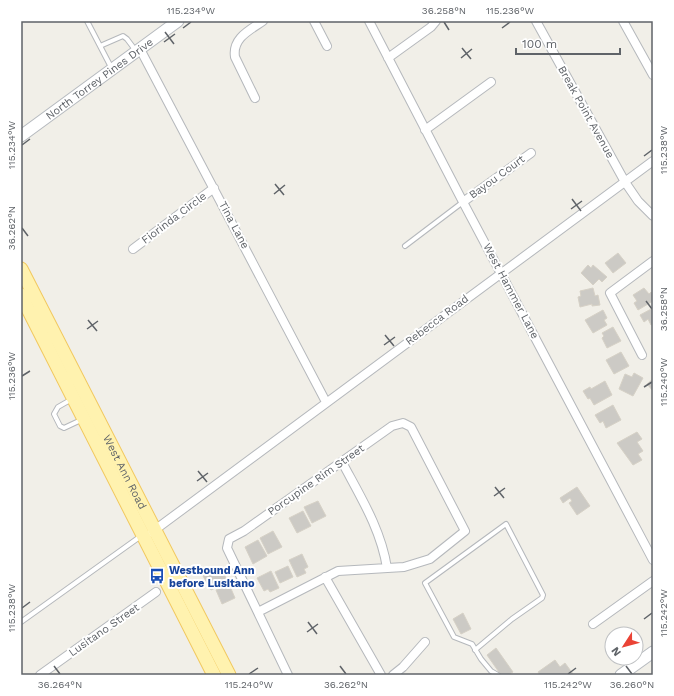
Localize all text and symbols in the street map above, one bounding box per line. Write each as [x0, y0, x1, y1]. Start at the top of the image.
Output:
text: 115.234°W [167, 5, 216, 16]
text: 36.258°N [422, 5, 466, 16]
text: 115.236°W [486, 5, 535, 16]
scale bar [516, 30, 620, 56]
street label: North Torrey Pines Drive [43, 35, 155, 122]
text: 100 m [522, 37, 557, 51]
street label: Break Point Avenue [555, 64, 617, 160]
text: 115.234°W [6, 120, 17, 169]
text: 115.238°W [658, 125, 669, 174]
street label: Bayou Court [467, 152, 528, 202]
street label: Fiorinda Circle [139, 189, 209, 247]
street label: Tina Lane [216, 199, 252, 251]
text: 36.262°N [6, 206, 17, 250]
street label: West Hammer Lane [480, 241, 542, 341]
text: 36.258°N [658, 287, 669, 331]
street label: Rebecca Road [403, 292, 471, 348]
text: 115.236°W [6, 351, 17, 400]
text: 115.240°W [658, 357, 669, 406]
street label: West Ann Road [101, 433, 149, 511]
street label: Porcupine Rim Street [265, 442, 367, 518]
place label: Westbound Ann before Lusitano [169, 564, 255, 590]
bus stop icon: Westbound Ann before Lusitano [148, 567, 166, 585]
text: 115.238°W [6, 583, 17, 632]
text: 115.242°W [658, 589, 669, 637]
street label: Lusitano Street [66, 601, 142, 659]
north arrow [604, 626, 644, 666]
text: N [609, 644, 624, 659]
text: 36.264°N [38, 679, 82, 690]
text: 115.240°W [225, 679, 274, 690]
text: 36.262°N [324, 679, 368, 690]
text: 115.242°W [544, 679, 592, 690]
text: 36.260°N [610, 679, 654, 690]

